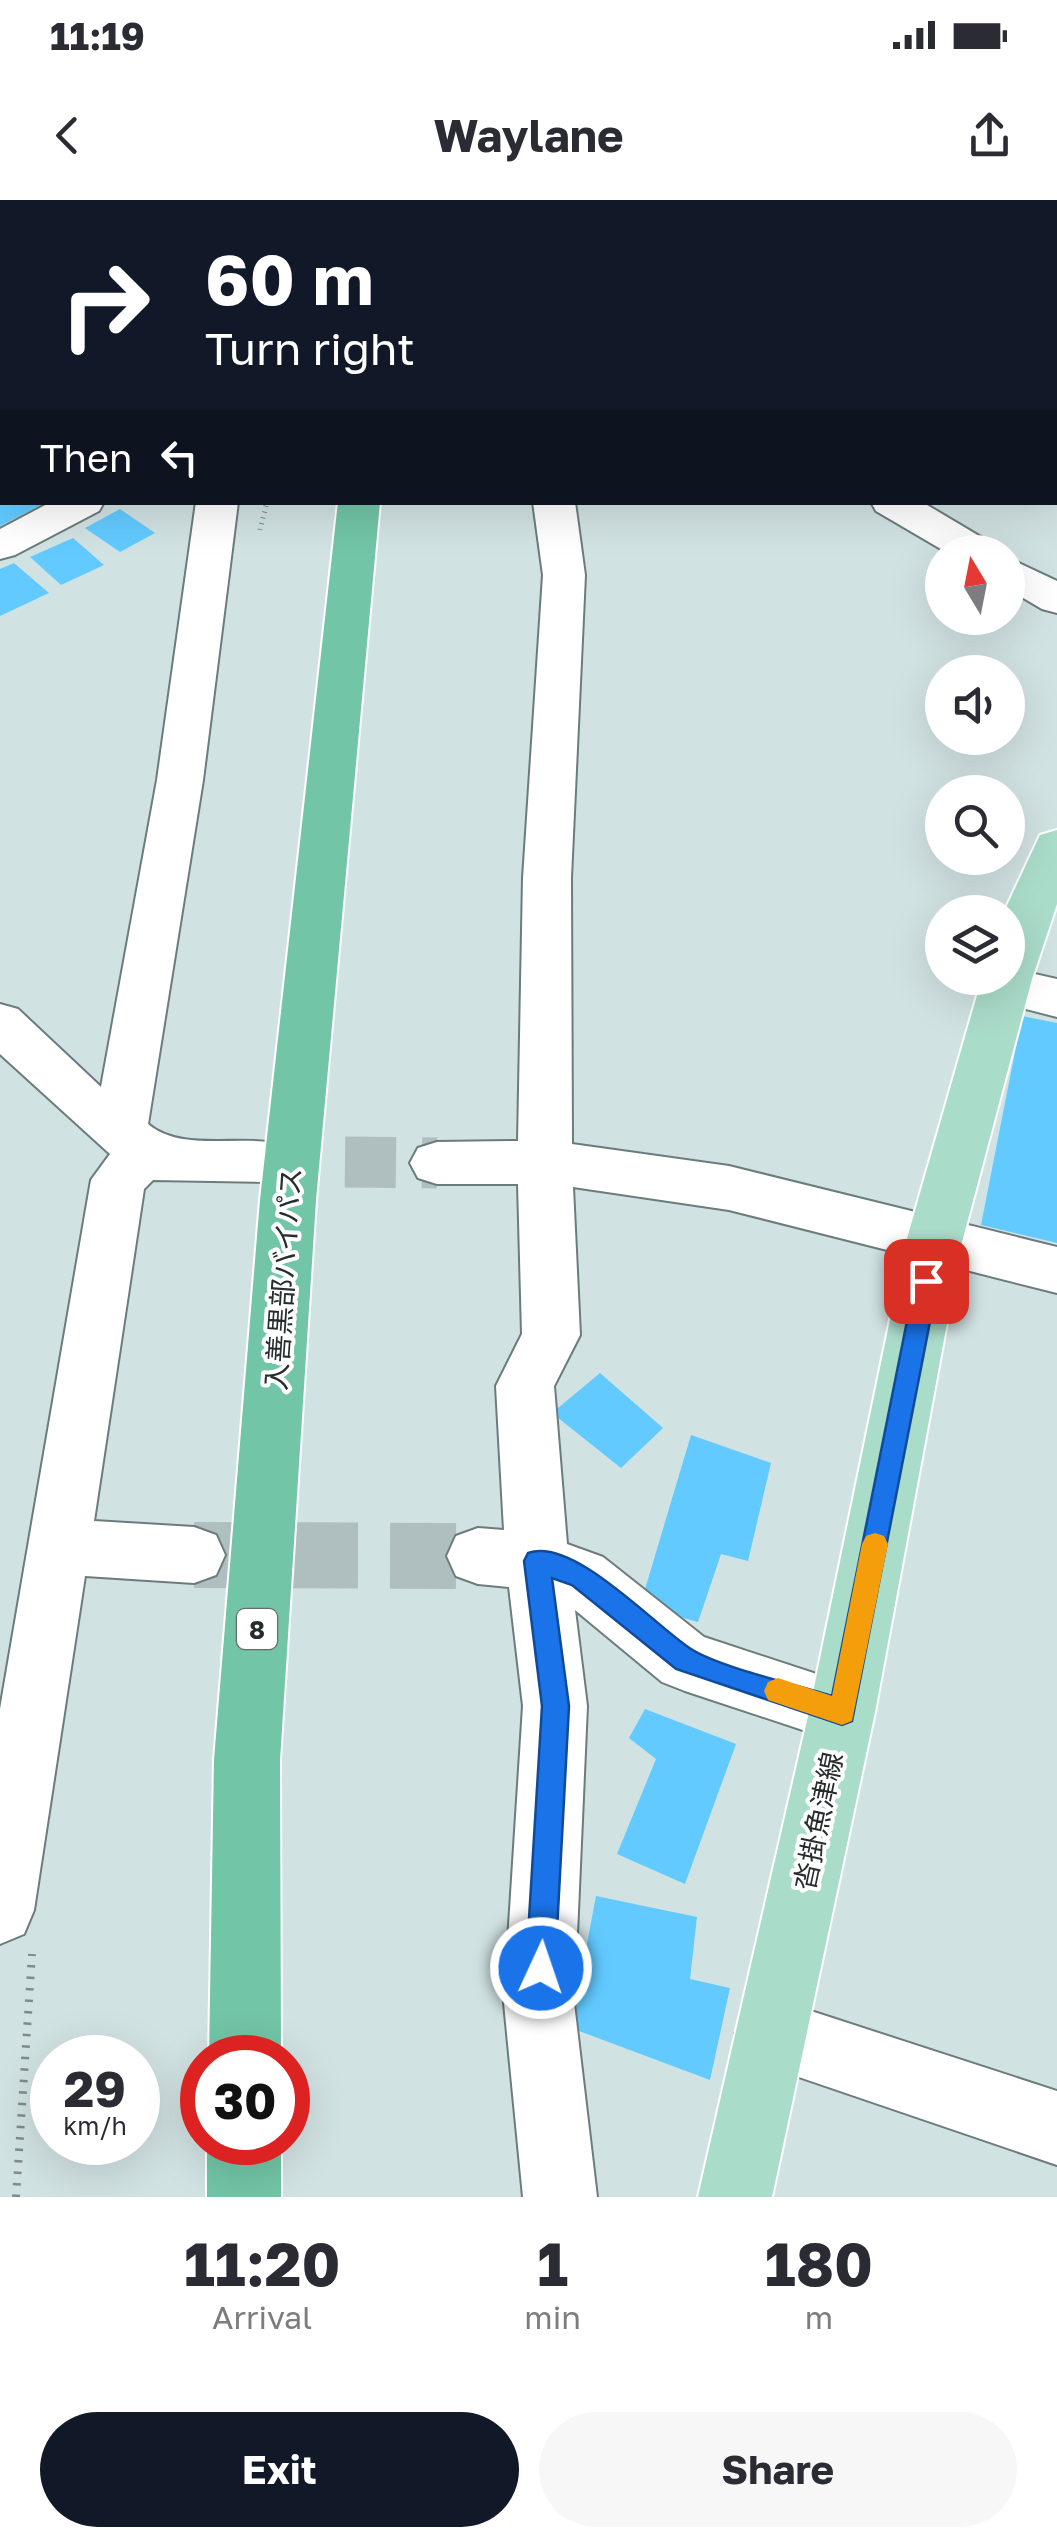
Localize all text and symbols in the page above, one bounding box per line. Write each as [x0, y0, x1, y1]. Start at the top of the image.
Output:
text: 11:19 [50, 13, 145, 58]
icon: back [40, 108, 95, 163]
text: Waylane [433, 108, 624, 162]
icon: share [962, 108, 1017, 163]
text: 60 m [205, 236, 374, 320]
icon: right [40, 240, 170, 370]
text: Turn right [205, 321, 415, 375]
icon: left [152, 430, 207, 485]
text: Then [40, 435, 132, 480]
north arrow [925, 535, 1025, 635]
map controls [925, 535, 1025, 995]
button: sound [925, 655, 1025, 755]
button: search [925, 775, 1025, 875]
button: layers [925, 895, 1025, 995]
street label: 入善黒部バイパス [259, 1166, 307, 1392]
pin [884, 1239, 969, 1324]
icon: arrive [899, 1254, 954, 1309]
road number: 8 [237, 1609, 277, 1649]
street label: 沓掛魚津線 [787, 1749, 849, 1893]
position arrow [489, 1916, 593, 2020]
speed limit sign: 30 [180, 2035, 310, 2165]
text: 29 [64, 2058, 126, 2118]
text: km/h [63, 2110, 127, 2141]
text: 11:20 [184, 2227, 340, 2299]
text: 1 [537, 2227, 568, 2299]
text: 180 [765, 2227, 873, 2299]
text: Arrival [212, 2298, 312, 2336]
text: min [524, 2298, 581, 2336]
text: m [805, 2298, 833, 2336]
button: Exit [40, 2412, 519, 2527]
button: Share [539, 2412, 1017, 2527]

